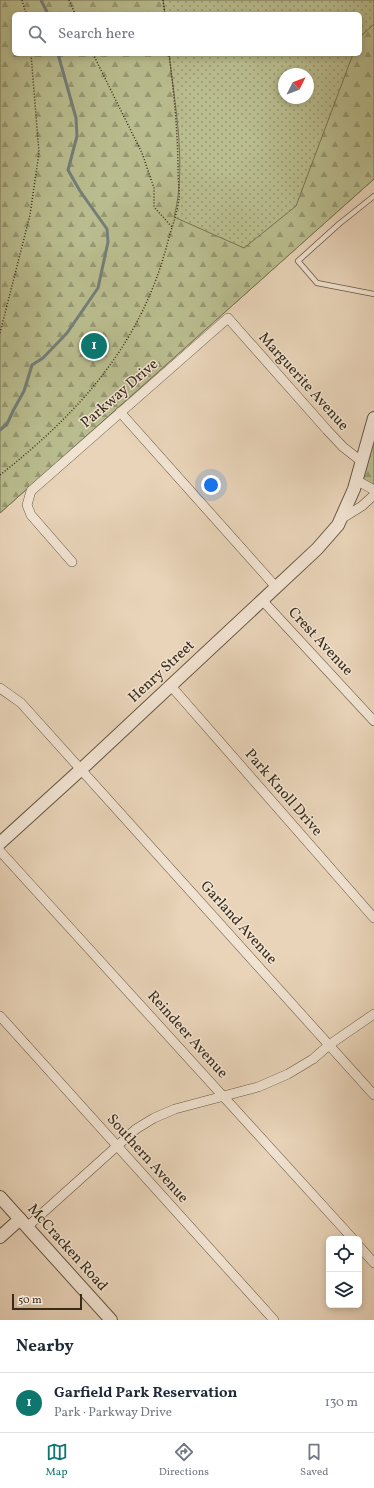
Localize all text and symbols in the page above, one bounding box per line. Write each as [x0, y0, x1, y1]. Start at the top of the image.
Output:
search box [12, 12, 362, 56]
icon: search [26, 23, 48, 45]
text: Search here [58, 24, 135, 45]
north arrow [278, 68, 314, 104]
street label: Marguerite Avenue [253, 328, 353, 436]
pin: 1 [81, 331, 107, 361]
street label: Parkway Drive [77, 354, 163, 434]
your location [201, 475, 221, 495]
street label: Crest Avenue [283, 603, 357, 681]
street label: Henry Street [124, 636, 200, 708]
street label: Park Knoll Drive [239, 745, 327, 841]
street label: Garland Avenue [195, 877, 281, 969]
street label: Reindeer Avenue [142, 987, 232, 1083]
street label: Southern Avenue [101, 1110, 193, 1208]
street label: McCracken Road [22, 1200, 112, 1296]
map controls [326, 1236, 362, 1308]
button: locate [326, 1236, 362, 1272]
button: layers [326, 1272, 362, 1308]
scale bar [12, 1292, 82, 1311]
text: 50 m [18, 1293, 42, 1308]
text: Nearby [16, 1335, 74, 1358]
text: Garfield Park Reservation [54, 1383, 237, 1404]
text: 1 [26, 1394, 32, 1412]
text: 130 m [325, 1394, 358, 1412]
text: Park · Parkway Drive [54, 1404, 172, 1422]
tab: Map [46, 1441, 68, 1480]
tab: Directions [159, 1441, 209, 1480]
tab: Saved [300, 1441, 328, 1480]

